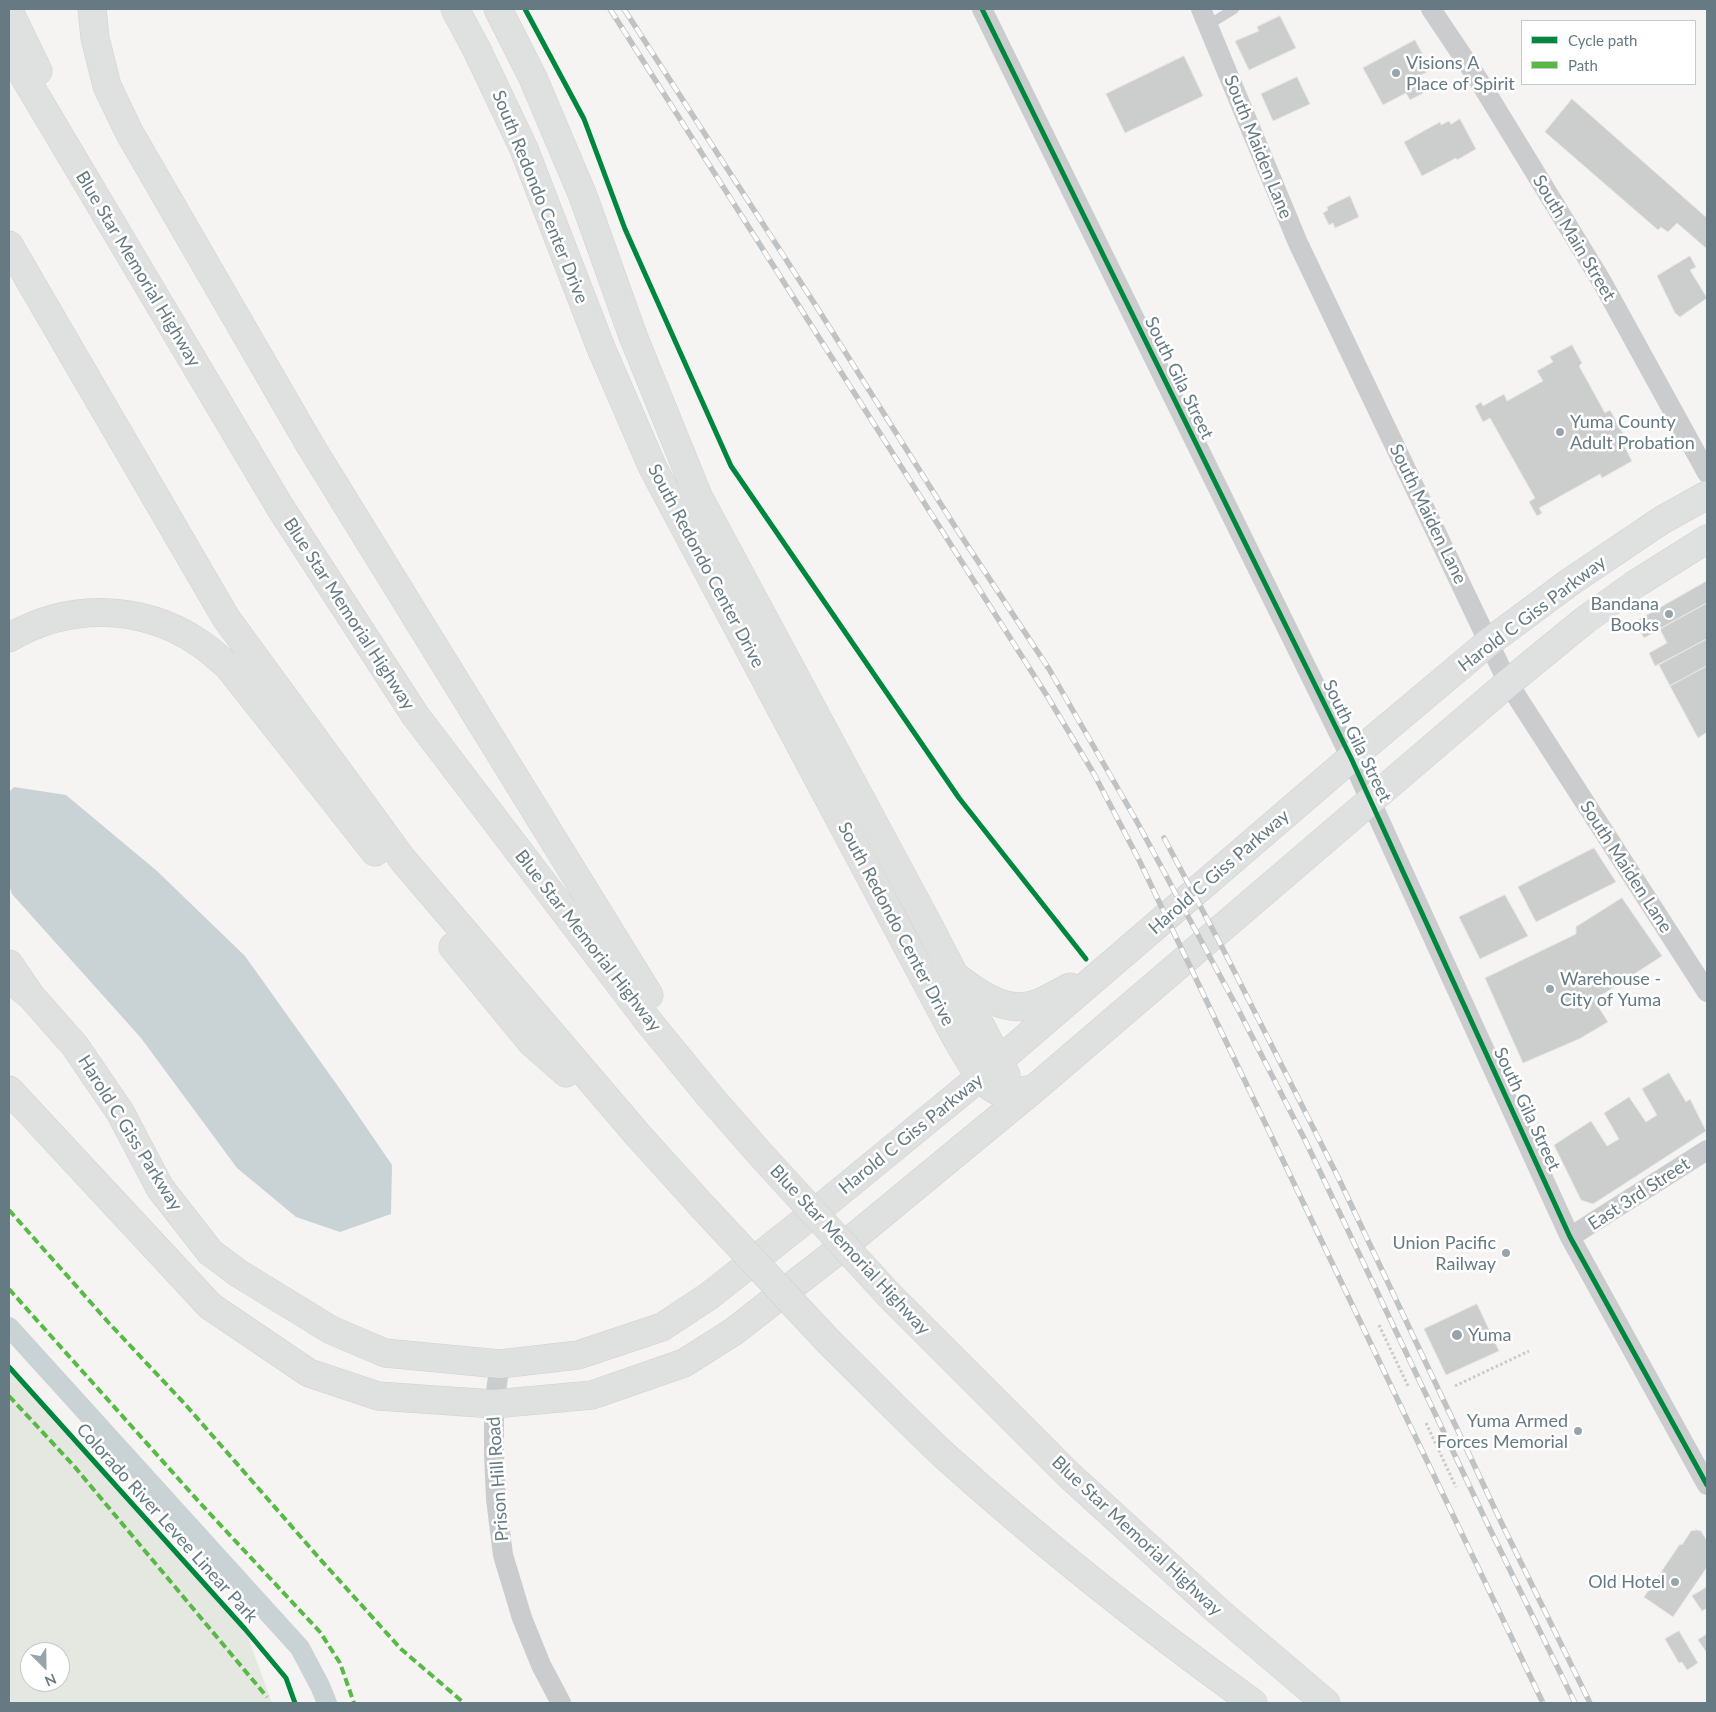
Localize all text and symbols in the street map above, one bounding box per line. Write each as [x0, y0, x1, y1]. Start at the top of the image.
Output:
legend [1521, 20, 1696, 85]
text: Cycle path [1568, 31, 1637, 49]
place label: Visions A Place of Spirit [1406, 52, 1515, 94]
text: Path [1568, 56, 1598, 74]
marker: Visions A Place of Spirit [1390, 67, 1402, 79]
street label: South Maiden Lane [1219, 72, 1297, 222]
street label: South Redondo Center Drive [487, 87, 593, 307]
street label: Blue Star Memorial Highway [71, 167, 205, 371]
street label: South Main Street [1528, 171, 1620, 305]
street label: South Gila Street [1140, 313, 1218, 443]
place label: Yuma County Adult Probation [1570, 411, 1695, 454]
marker: Yuma County Adult Probation [1554, 426, 1566, 438]
street label: South Maiden Lane [1385, 441, 1471, 587]
street label: South Redondo Center Drive [643, 460, 769, 672]
street label: Blue Star Memorial Highway [279, 514, 419, 714]
street label: Harold C Giss Parkway [1454, 551, 1610, 677]
place label: Bandana Books [1591, 593, 1659, 636]
marker: Bandana Books [1663, 608, 1675, 620]
street label: South Gila Street [1318, 676, 1396, 806]
street label: South Maiden Lane [1575, 797, 1677, 937]
street label: Harold C Giss Parkway [1144, 805, 1294, 939]
street label: South Redondo Center Drive [833, 818, 959, 1030]
street label: Blue Star Memorial Highway [510, 846, 666, 1036]
place label: Warehouse - City of Yuma [1560, 968, 1661, 1011]
marker: Warehouse - City of Yuma [1544, 983, 1556, 995]
street label: South Gila Street [1489, 1044, 1565, 1174]
street label: Harold C Giss Parkway [73, 1051, 187, 1215]
street label: Harold C Giss Parkway [835, 1069, 987, 1199]
street label: East 3rd Street [1584, 1153, 1694, 1235]
street label: Blue Star Memorial Highway [765, 1160, 935, 1340]
place label: Union Pacific Railway [1393, 1232, 1496, 1274]
marker: Union Pacific Railway [1500, 1247, 1512, 1259]
place label: Yuma [1468, 1324, 1512, 1346]
marker: Yuma [1450, 1328, 1464, 1342]
place label: Yuma Armed Forces Memorial [1437, 1410, 1568, 1452]
street label: Prison Hill Road [483, 1416, 513, 1542]
street label: Colorado River Levee Linear Park [72, 1419, 262, 1627]
marker: Yuma Armed Forces Memorial [1572, 1425, 1584, 1437]
street label: Blue Star Memorial Highway [1047, 1451, 1227, 1621]
place label: Old Hotel [1588, 1571, 1665, 1593]
marker: Old Hotel [1669, 1576, 1681, 1588]
north arrow [20, 1642, 70, 1692]
text: N [42, 1670, 59, 1690]

